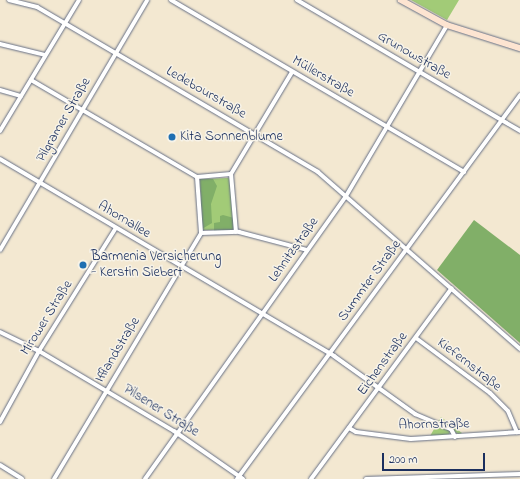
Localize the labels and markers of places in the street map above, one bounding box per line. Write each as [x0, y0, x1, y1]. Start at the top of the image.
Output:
place label: Kita Sonnenblume [180, 129, 283, 145]
marker: Kita Sonnenblume [167, 132, 177, 142]
place label: Barmenia Versicherung - Kerstin Siebert [91, 249, 221, 282]
marker: Barmenia Versicherung - Kerstin Siebert [78, 260, 88, 270]

